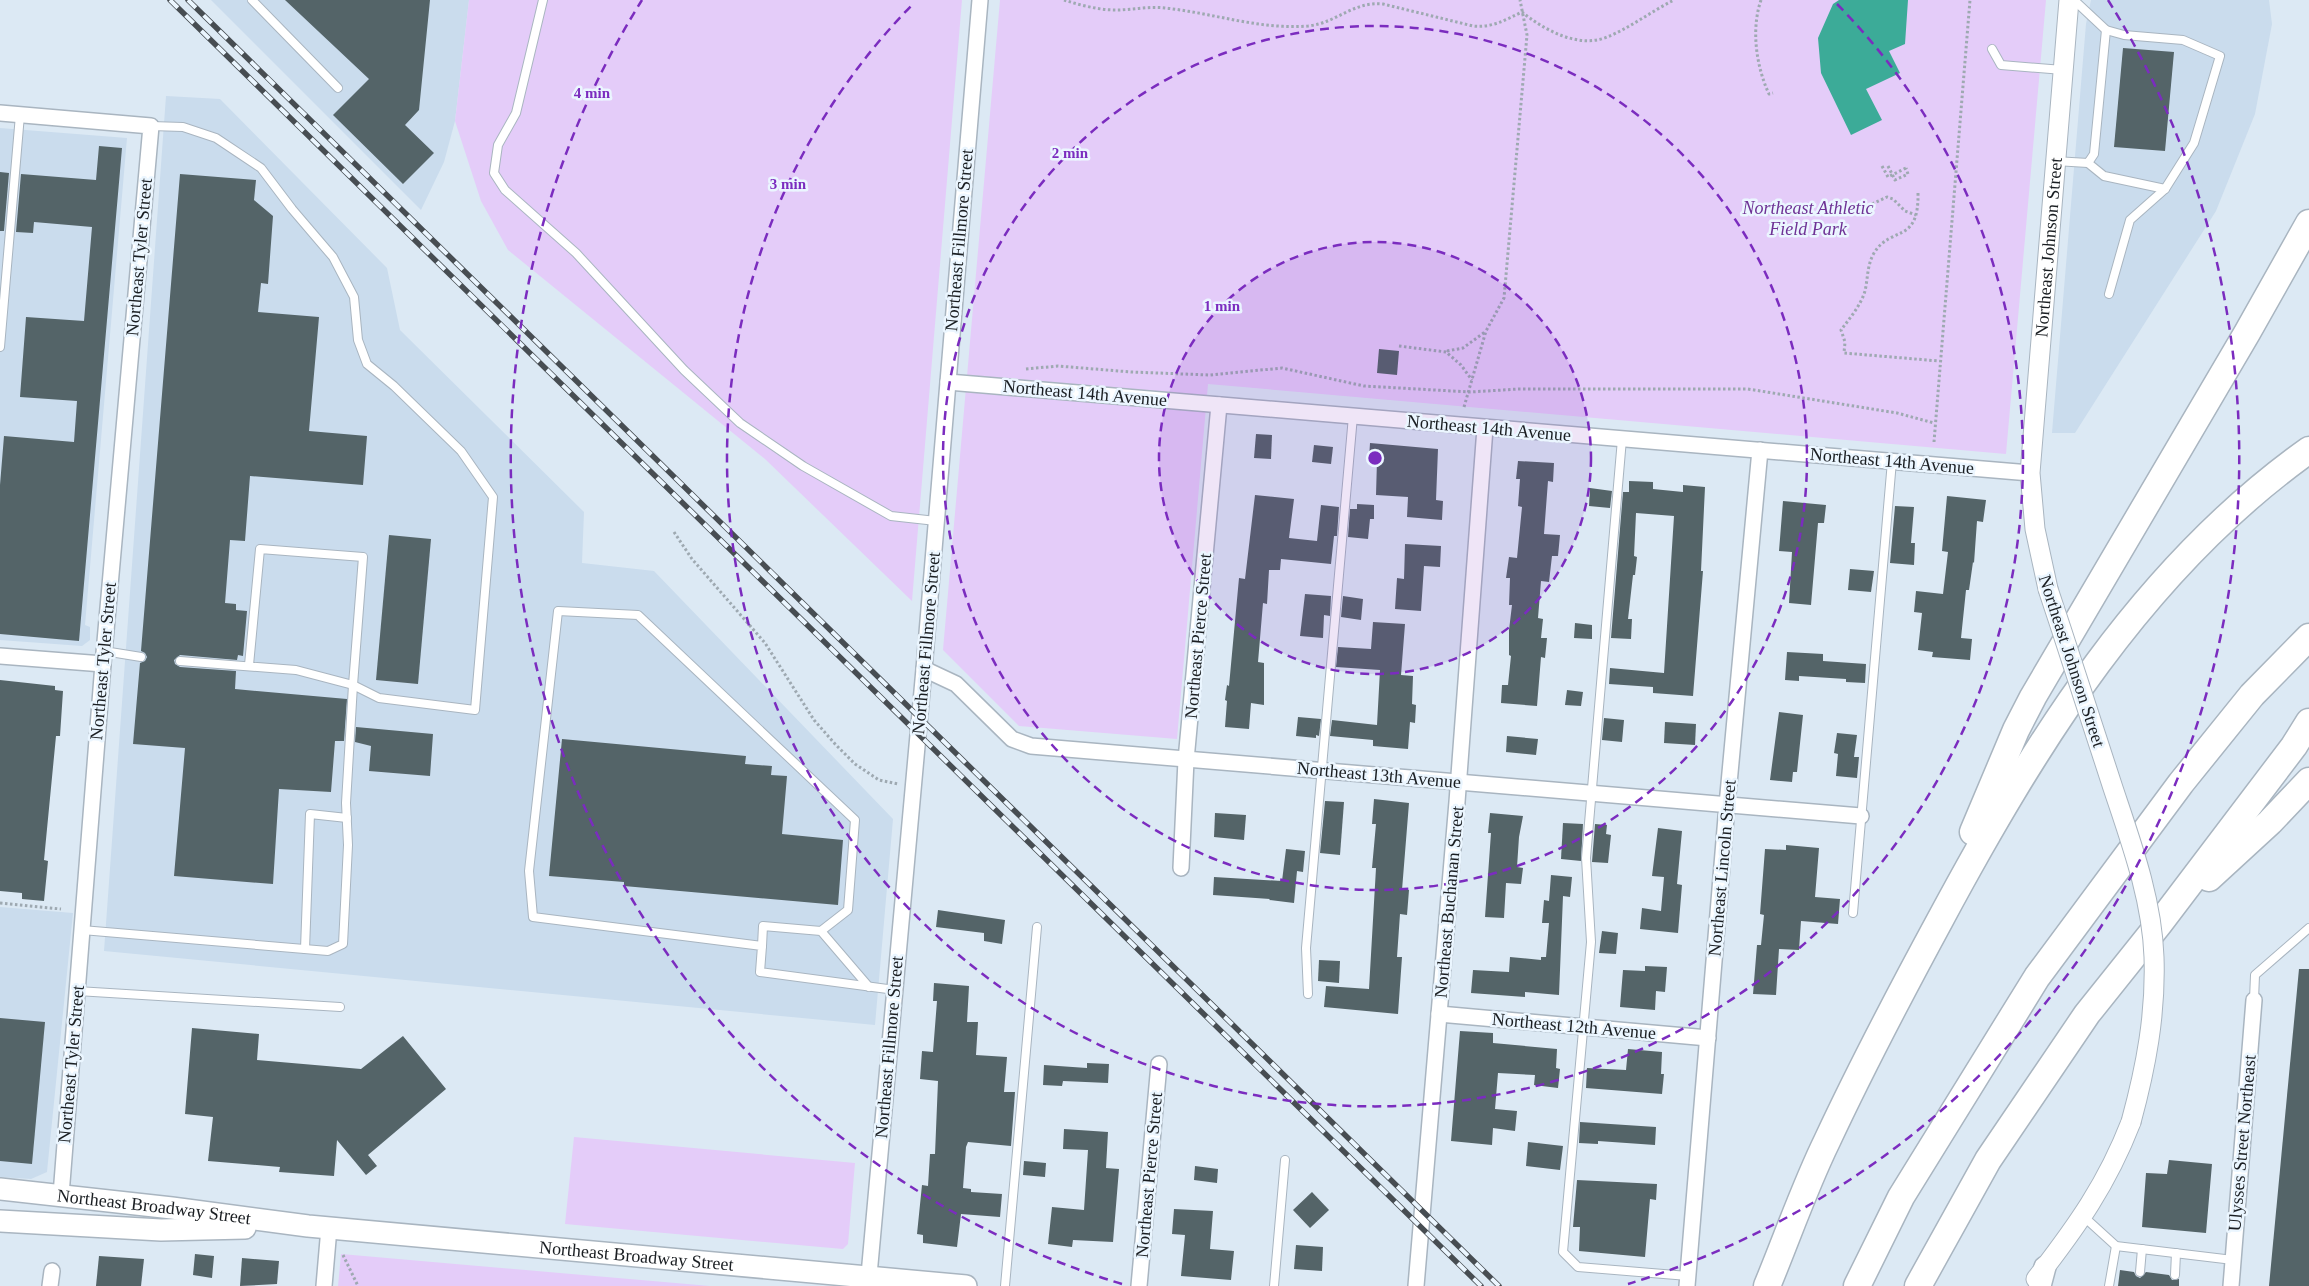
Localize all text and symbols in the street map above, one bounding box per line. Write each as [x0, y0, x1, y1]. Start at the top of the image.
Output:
text: 4 min [574, 85, 611, 101]
text: 2 min [1052, 145, 1089, 161]
street label: Northeast Fillmore Street [941, 148, 977, 332]
street label: Northeast Johnson Street [2031, 157, 2066, 338]
text: 3 min [770, 176, 807, 192]
street label: Northeast Tyler Street [122, 177, 156, 337]
park label: Northeast Athletic Field Park [1741, 198, 1874, 239]
text: 1 min [1204, 298, 1241, 314]
street label: Northeast 14th Avenue [1002, 376, 1168, 410]
street label: Northeast 14th Avenue [1406, 411, 1572, 445]
street label: Northeast 14th Avenue [1809, 444, 1975, 478]
centre of rings [1366, 449, 1384, 467]
street label: Northeast Fillmore Street [908, 551, 944, 735]
street label: Northeast Pierce Street [1181, 552, 1215, 720]
street label: Northeast Johnson Street [2035, 572, 2109, 750]
street label: Northeast Tyler Street [86, 581, 120, 741]
street label: Northeast 13th Avenue [1296, 758, 1462, 792]
street label: Northeast Lincoln Street [1704, 779, 1740, 957]
street label: Northeast Buchanan Street [1431, 805, 1467, 999]
street label: Northeast Fillmore Street [871, 955, 907, 1139]
street label: Northeast Tyler Street [54, 984, 88, 1144]
street label: Northeast 12th Avenue [1491, 1009, 1657, 1043]
street label: Ulysses Street Northeast [2224, 1054, 2260, 1232]
street label: Northeast Pierce Street [1132, 1091, 1166, 1259]
street label: Northeast Broadway Street [56, 1185, 252, 1228]
street label: Northeast Broadway Street [538, 1237, 734, 1275]

